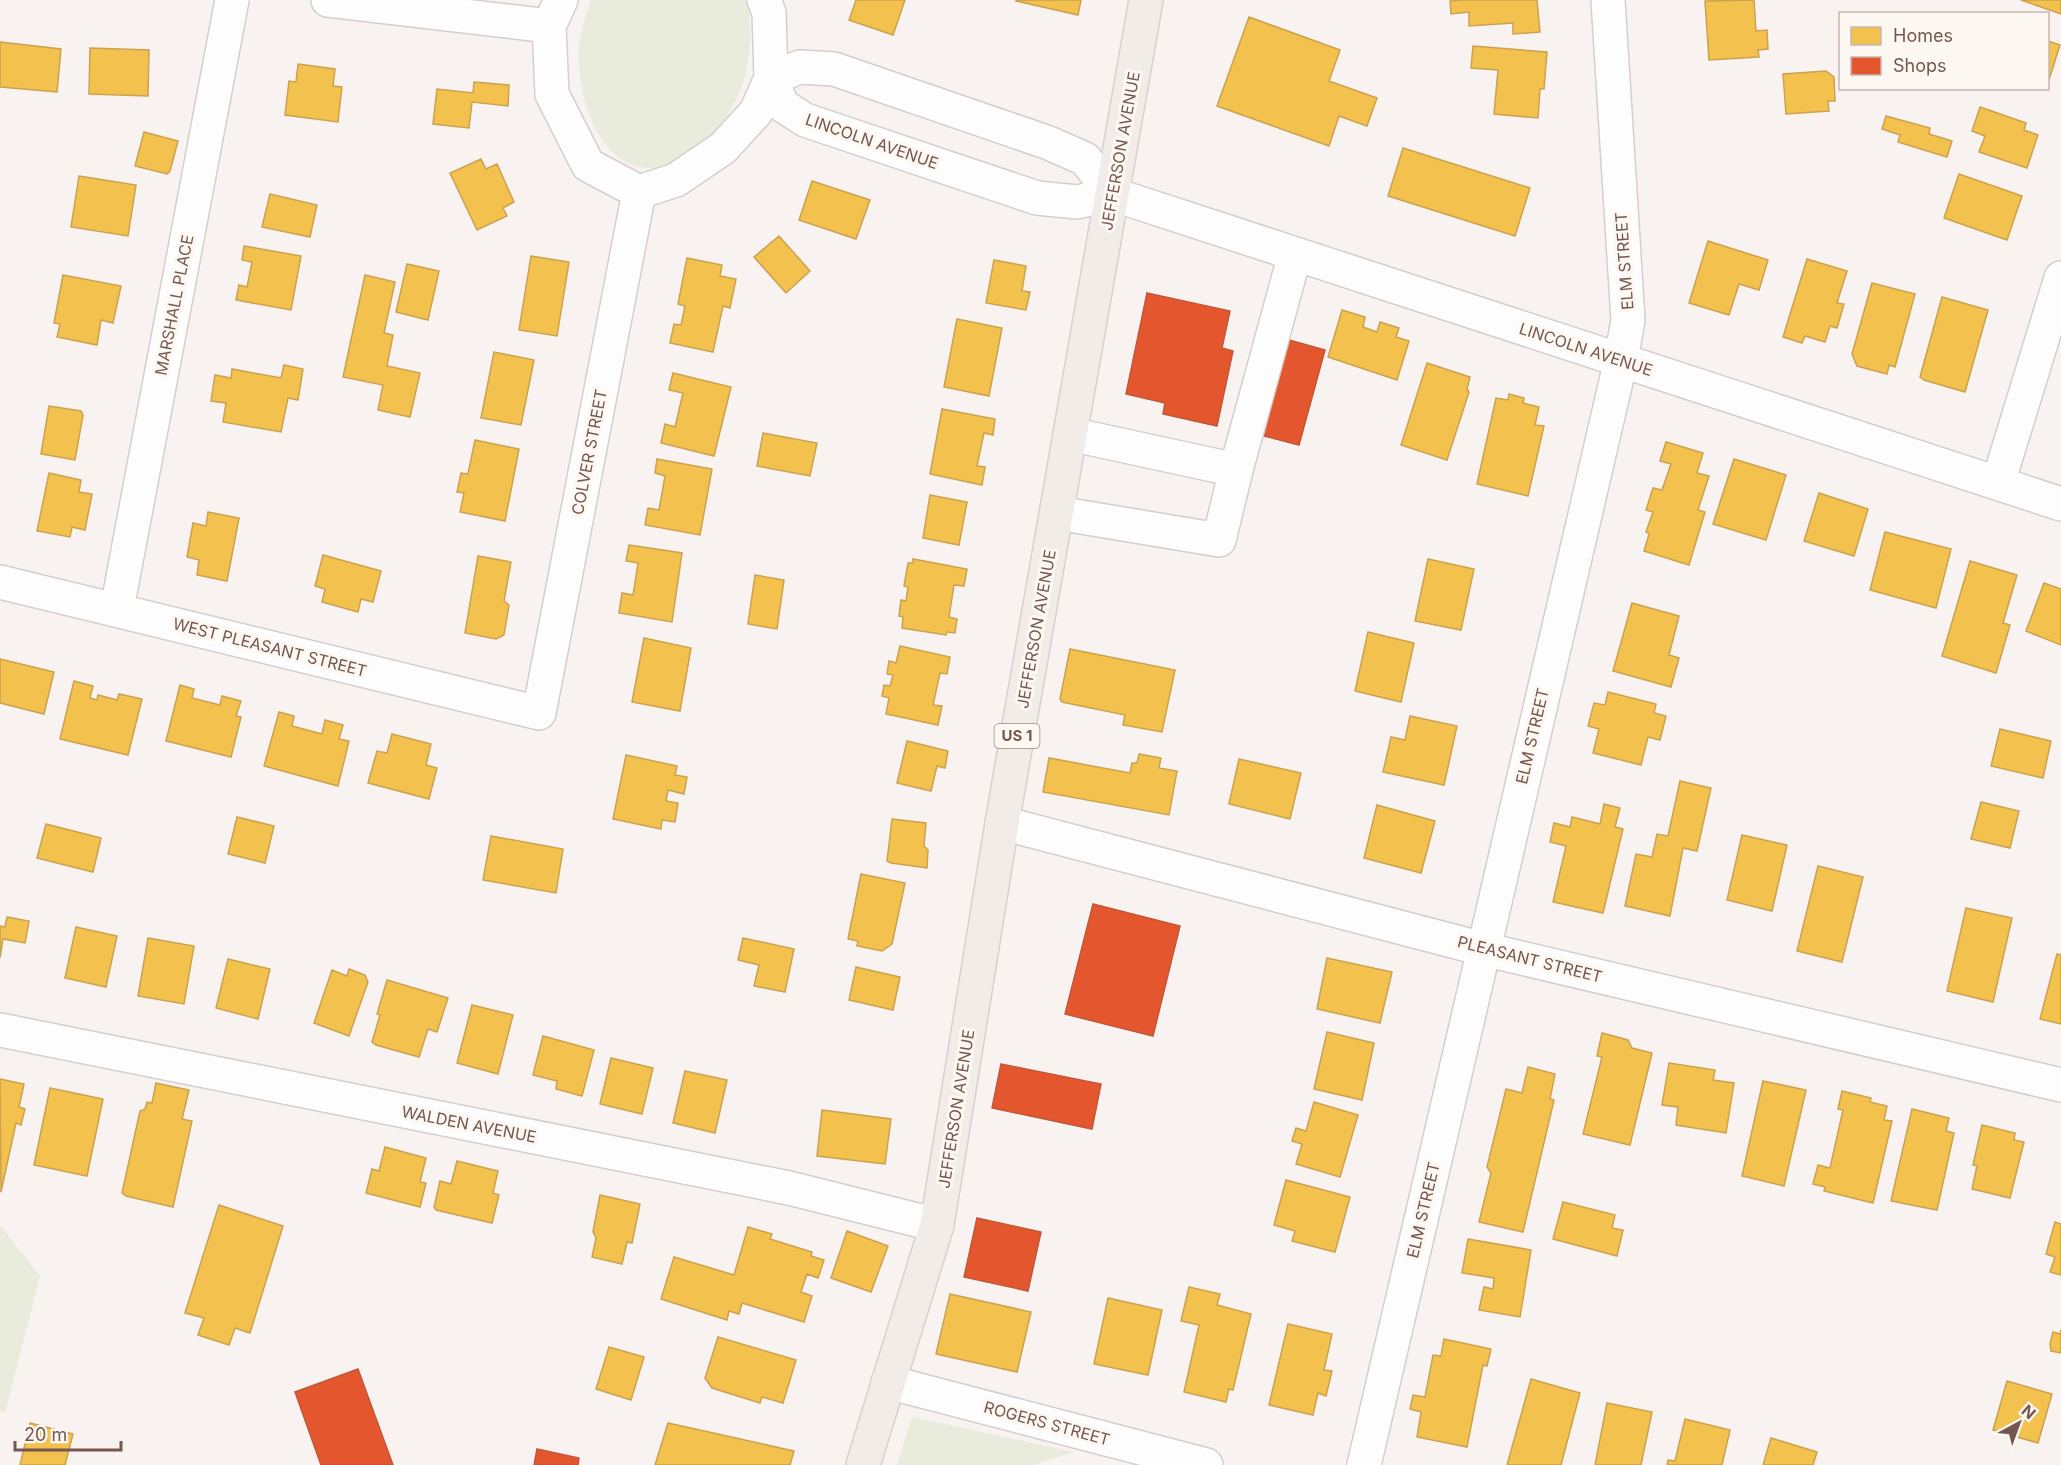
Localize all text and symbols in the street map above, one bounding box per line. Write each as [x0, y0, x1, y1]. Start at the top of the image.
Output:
legend [1839, 12, 2049, 90]
text: Homes [1893, 25, 1953, 46]
text: Shops [1893, 55, 1947, 76]
street label: JEFFERSON AVENUE [1096, 70, 1144, 232]
street label: LINCOLN AVENUE [803, 109, 941, 173]
street label: ELM STREET [1611, 211, 1637, 311]
street label: MARSHALL PLACE [151, 233, 197, 377]
street label: LINCOLN AVENUE [1517, 318, 1655, 380]
street label: COLVER STREET [567, 387, 611, 517]
street label: JEFFERSON AVENUE [1012, 548, 1060, 710]
street label: WEST PLEASANT STREET [171, 613, 369, 681]
street label: ELM STREET [1511, 686, 1553, 786]
road number: US 1 [994, 724, 1040, 748]
street label: PLEASANT STREET [1456, 931, 1604, 987]
street label: JEFFERSON AVENUE [934, 1028, 978, 1190]
street label: WALDEN AVENUE [400, 1101, 538, 1147]
street label: ELM STREET [1402, 1160, 1444, 1260]
north arrow [1989, 1393, 2049, 1453]
street label: ROGERS STREET [982, 1397, 1112, 1449]
text: N [2018, 1400, 2040, 1423]
scale bar [15, 1414, 122, 1452]
text: 20 m [24, 1424, 67, 1445]

